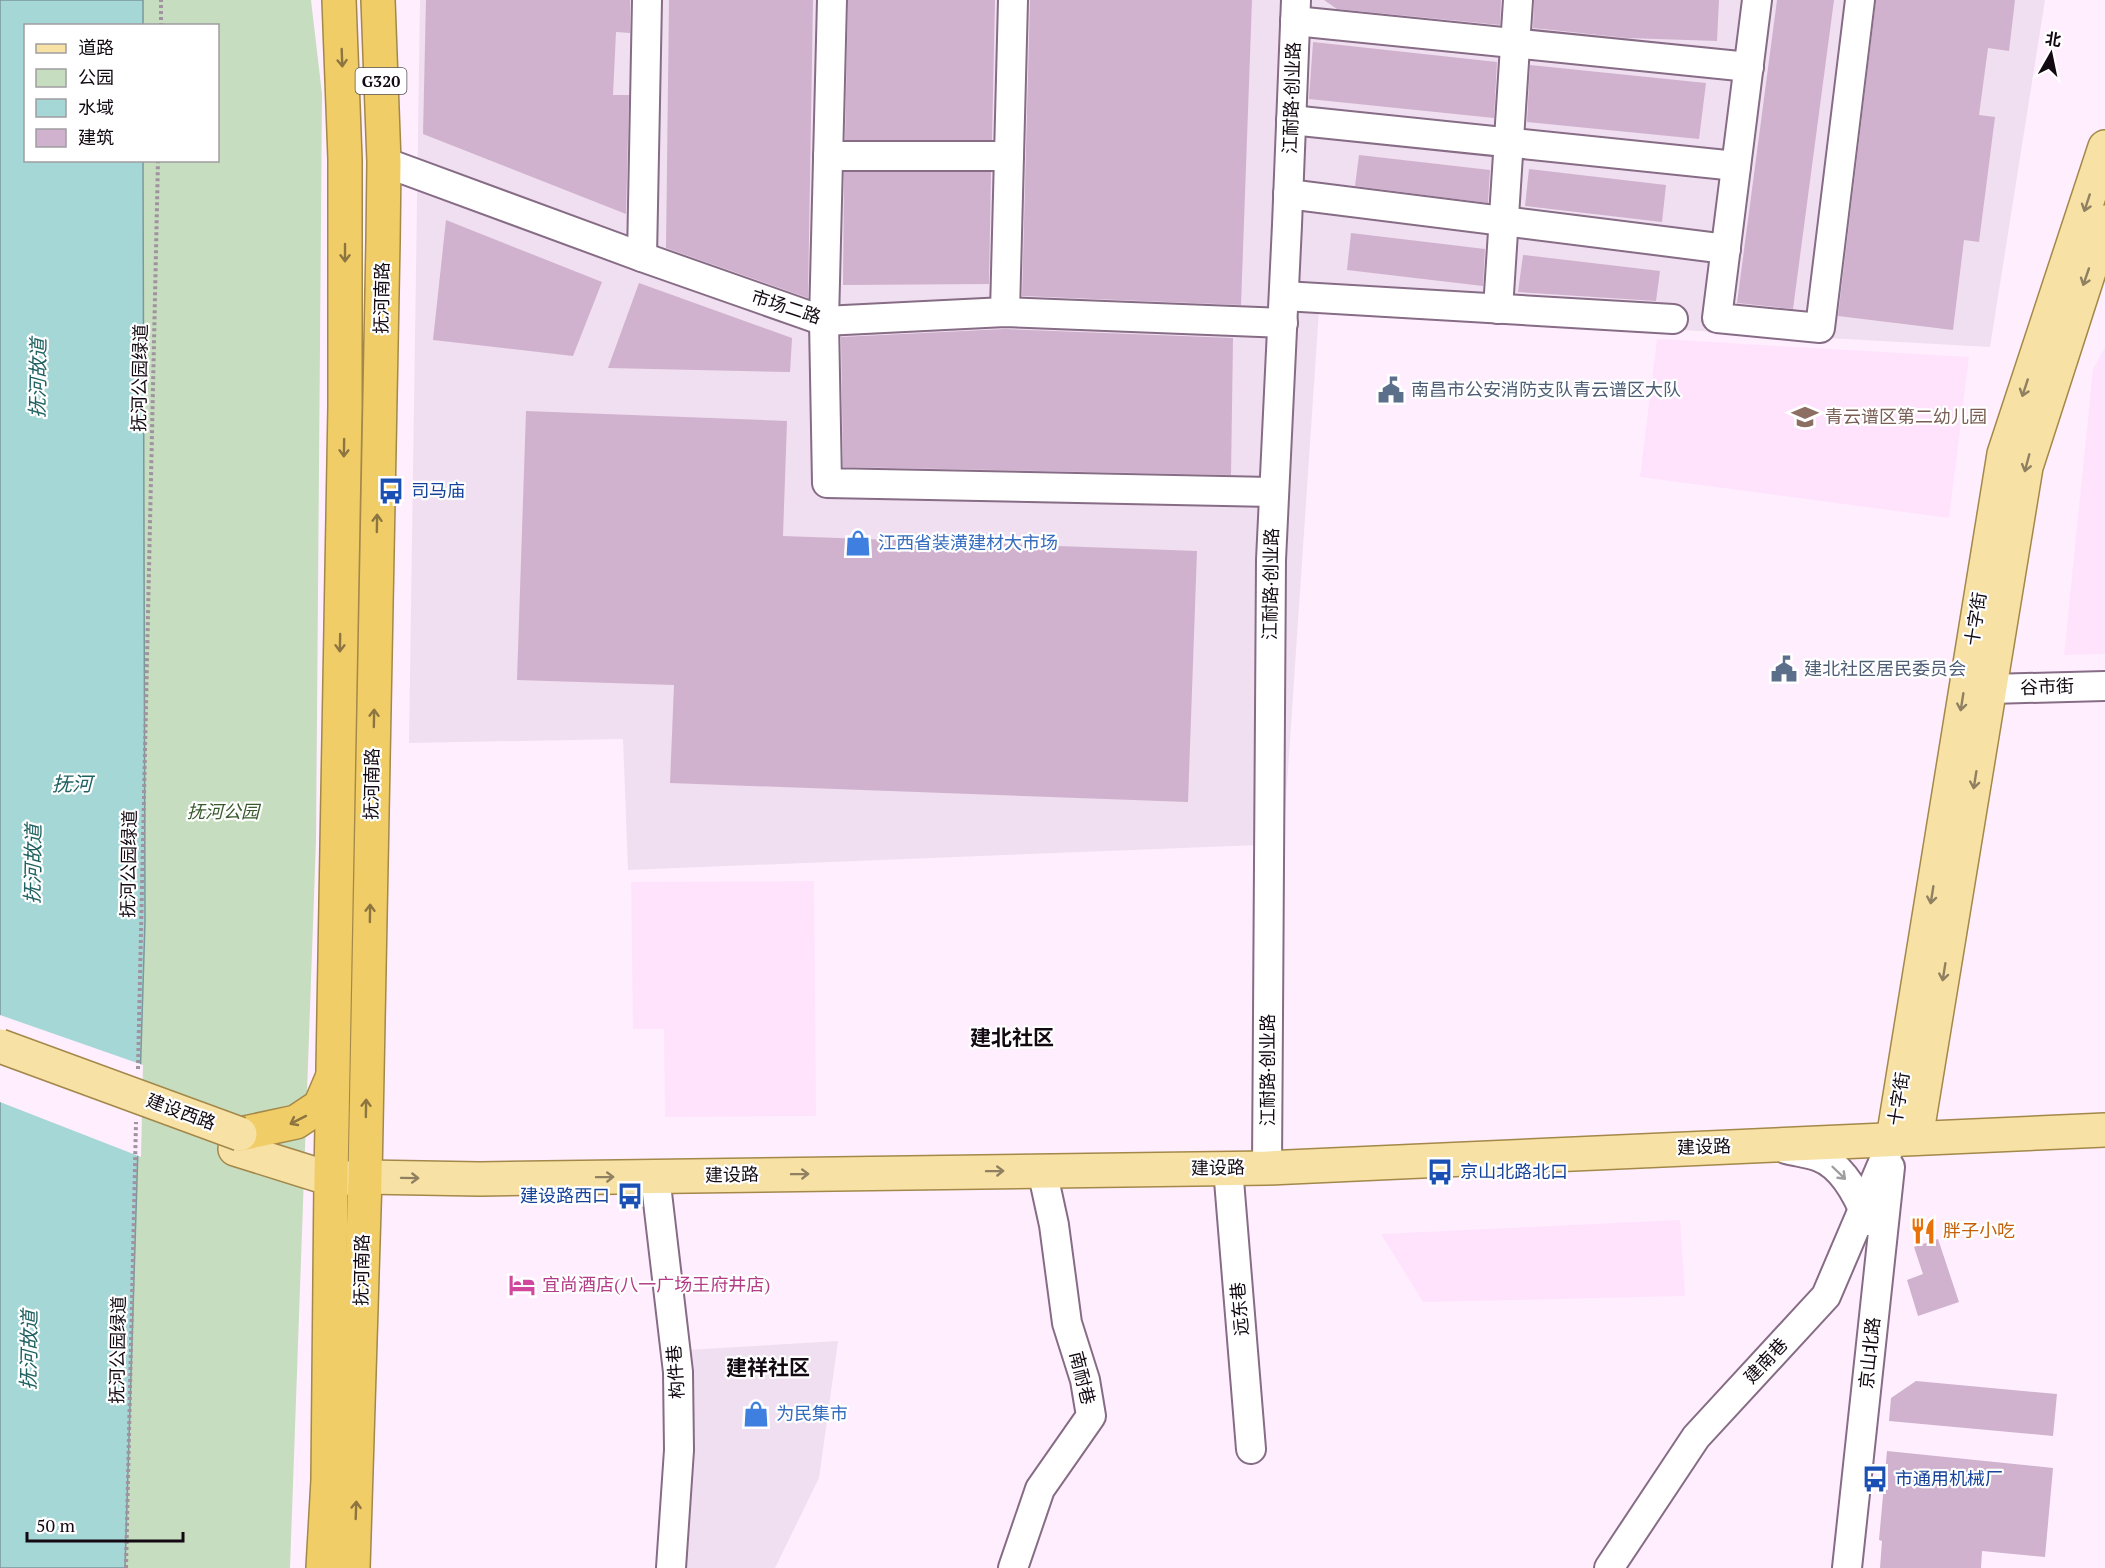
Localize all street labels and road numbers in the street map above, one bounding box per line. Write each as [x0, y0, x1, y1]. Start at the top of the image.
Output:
street label: 江耐路·创业路 [1277, 41, 1305, 155]
road number: G320 [356, 68, 406, 94]
street label: 抚河南路 [368, 262, 394, 334]
street label: 市场二路 [748, 284, 824, 329]
street label: 抚河公园绿道 [126, 324, 152, 432]
street label: 江耐路·创业路 [1257, 528, 1283, 640]
street label: 十字街 [1959, 590, 1991, 647]
street label: 谷市街 [2020, 673, 2074, 699]
street label: 抚河南路 [358, 748, 384, 820]
street label: 抚河公园绿道 [115, 810, 141, 918]
street label: 江耐路·创业路 [1255, 1014, 1279, 1126]
street label: 十字街 [1882, 1070, 1914, 1127]
street label: 建设西路 [143, 1087, 219, 1135]
street label: 建设路 [1677, 1133, 1731, 1159]
street label: 建设路 [1191, 1155, 1245, 1179]
street label: 建设路 [705, 1162, 759, 1186]
street label: 抚河南路 [348, 1234, 374, 1306]
street label: 远东巷 [1225, 1281, 1253, 1337]
street label: 抚河公园绿道 [104, 1296, 130, 1404]
street label: 京山北路 [1853, 1316, 1885, 1390]
street label: 建南巷 [1738, 1332, 1792, 1388]
street label: 构件巷 [661, 1344, 689, 1400]
street label: 南耐巷 [1065, 1349, 1101, 1407]

